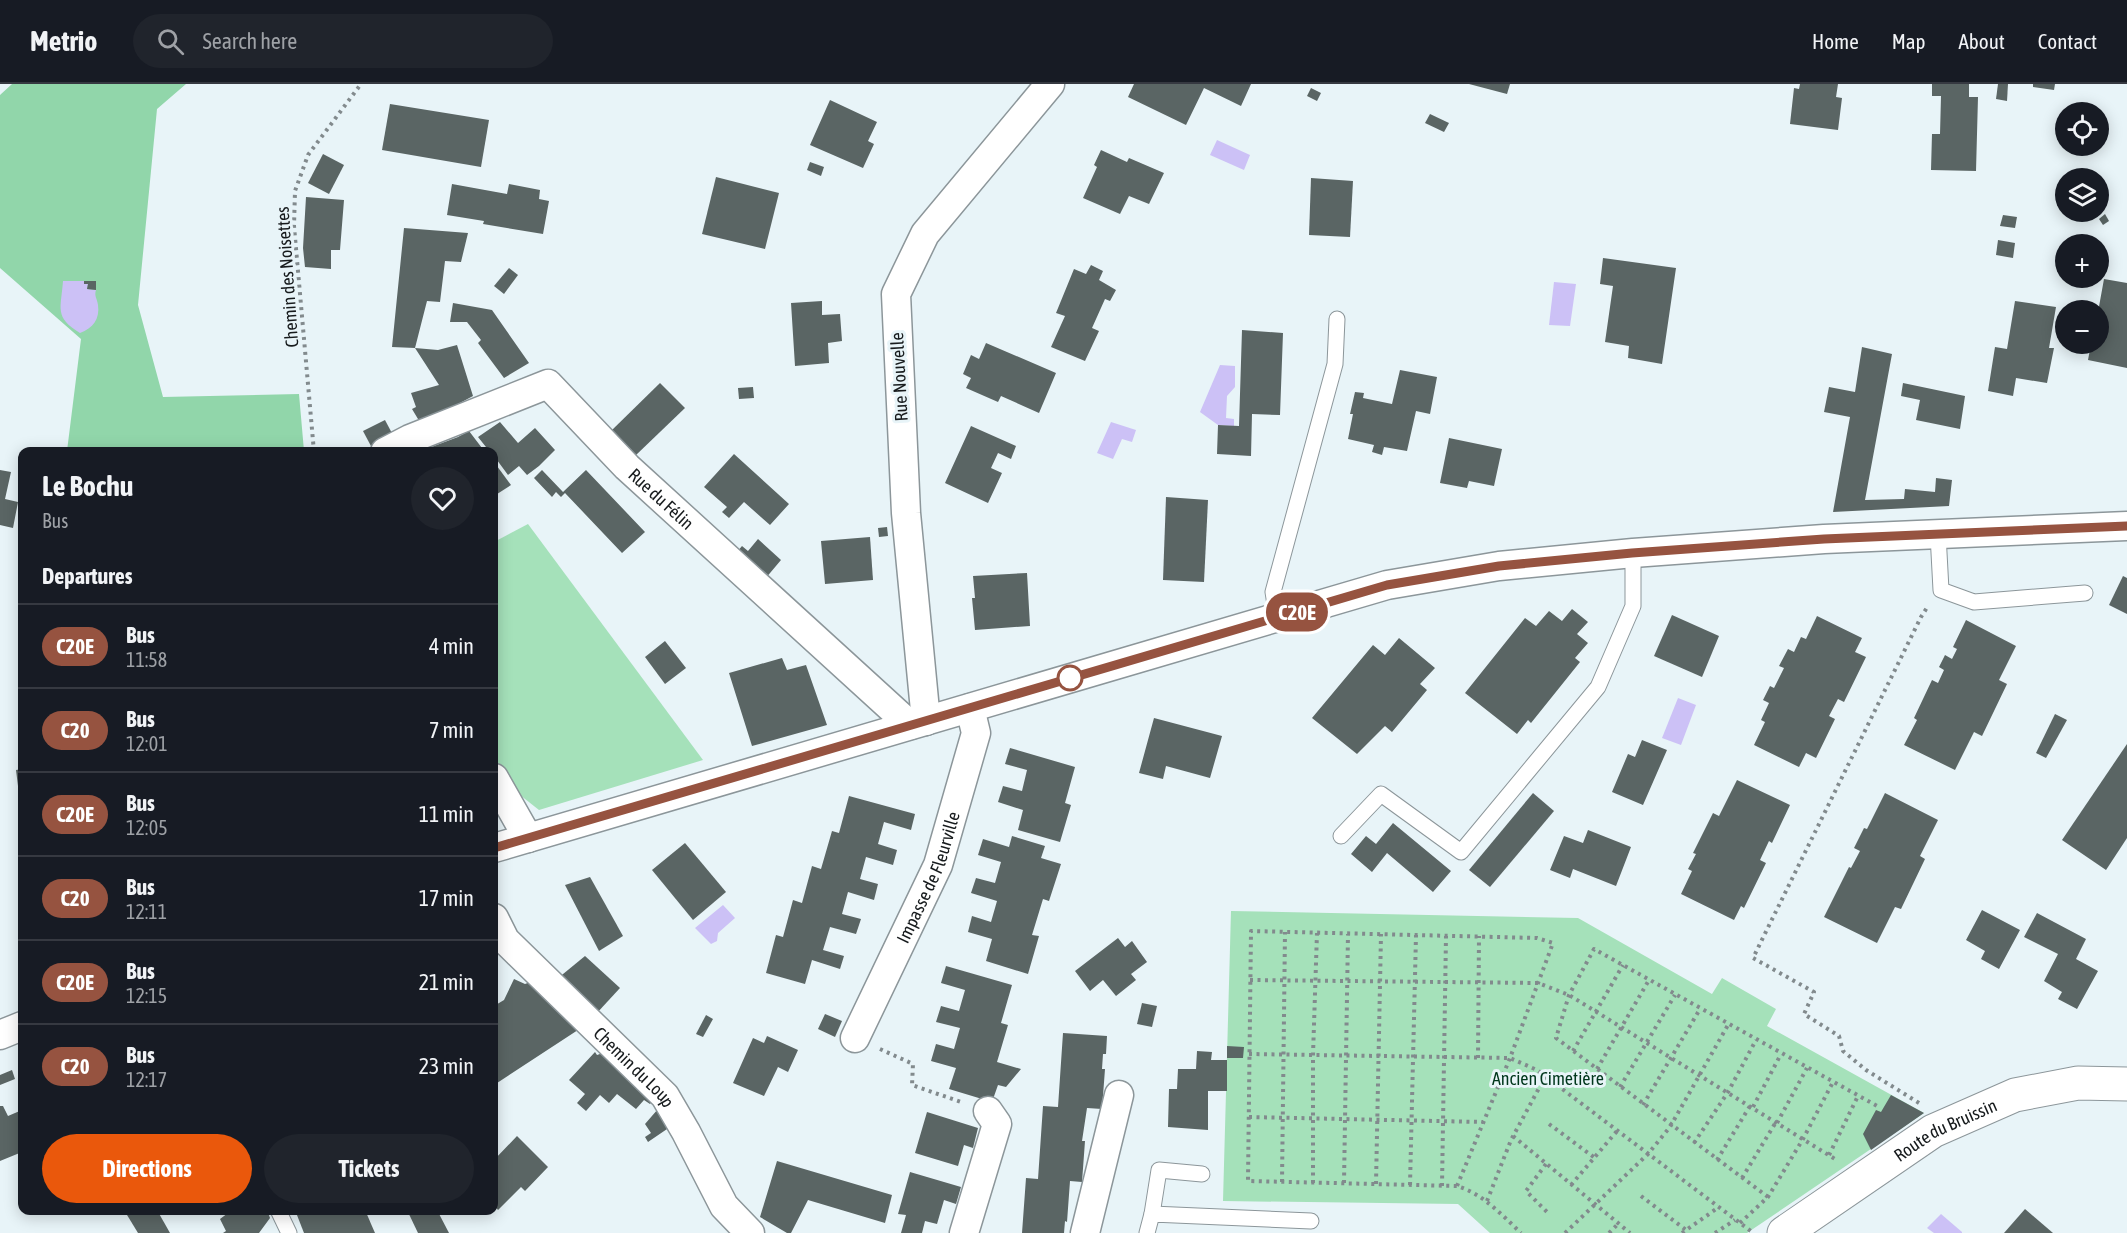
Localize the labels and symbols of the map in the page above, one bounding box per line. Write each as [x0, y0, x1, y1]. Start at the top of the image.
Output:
street label: Chemin des Noisettes [272, 206, 302, 348]
street label: Rue Nouvelle [886, 332, 912, 422]
street label: Rue du Félin [625, 463, 698, 533]
line badge: C20E [1255, 592, 1339, 632]
unlabelled marker [1057, 665, 1083, 691]
street label: Impasse de Fleurville [892, 809, 963, 946]
street label: Chemin du Loup [590, 1022, 680, 1111]
park label: Ancien Cimetière [1492, 1068, 1604, 1089]
street label: Route du Bruissin [1890, 1094, 2000, 1165]

